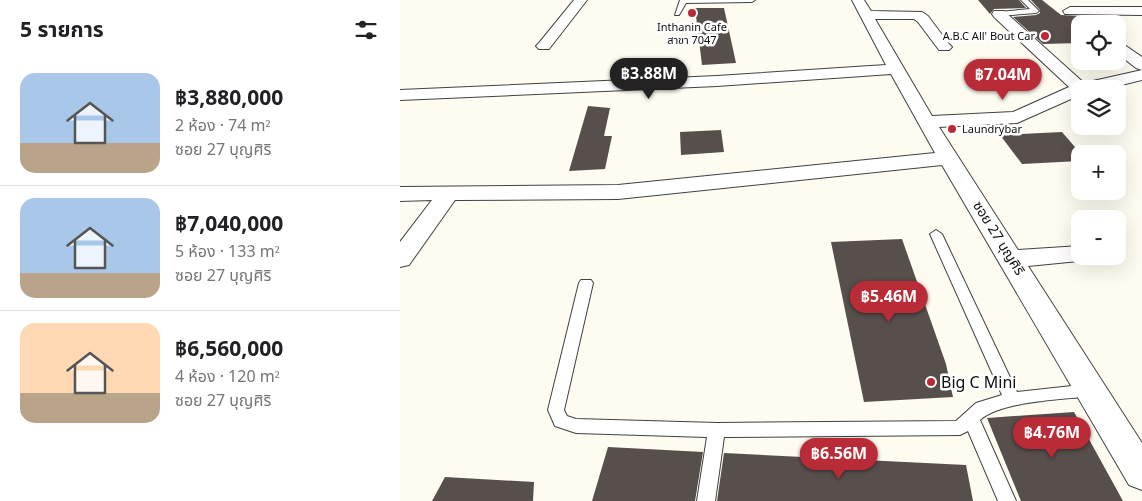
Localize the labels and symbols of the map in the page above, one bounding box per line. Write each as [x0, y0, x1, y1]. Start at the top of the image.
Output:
marker: Inthanin Cafe สาขา 7047 [686, 7, 698, 19]
place label: Inthanin Cafe สาขา 7047 [657, 19, 727, 49]
place label: A.B.C All' Bout Car [943, 28, 1035, 45]
marker: A.B.C All' Bout Car [1039, 30, 1051, 42]
pin: ฿3.88M [608, 58, 690, 100]
pin: ฿7.04M [962, 58, 1044, 101]
place label: Laundrybar [962, 121, 1022, 138]
marker: Laundrybar [946, 123, 958, 135]
street label: ซอย 27 บุญศิริ [967, 197, 1030, 280]
pin: ฿5.46M [848, 280, 930, 323]
place label: Big C Mini [941, 371, 1016, 395]
marker: Big C Mini [925, 376, 937, 388]
pin: ฿4.76M [1011, 416, 1093, 459]
pin: ฿6.56M [798, 438, 880, 480]

